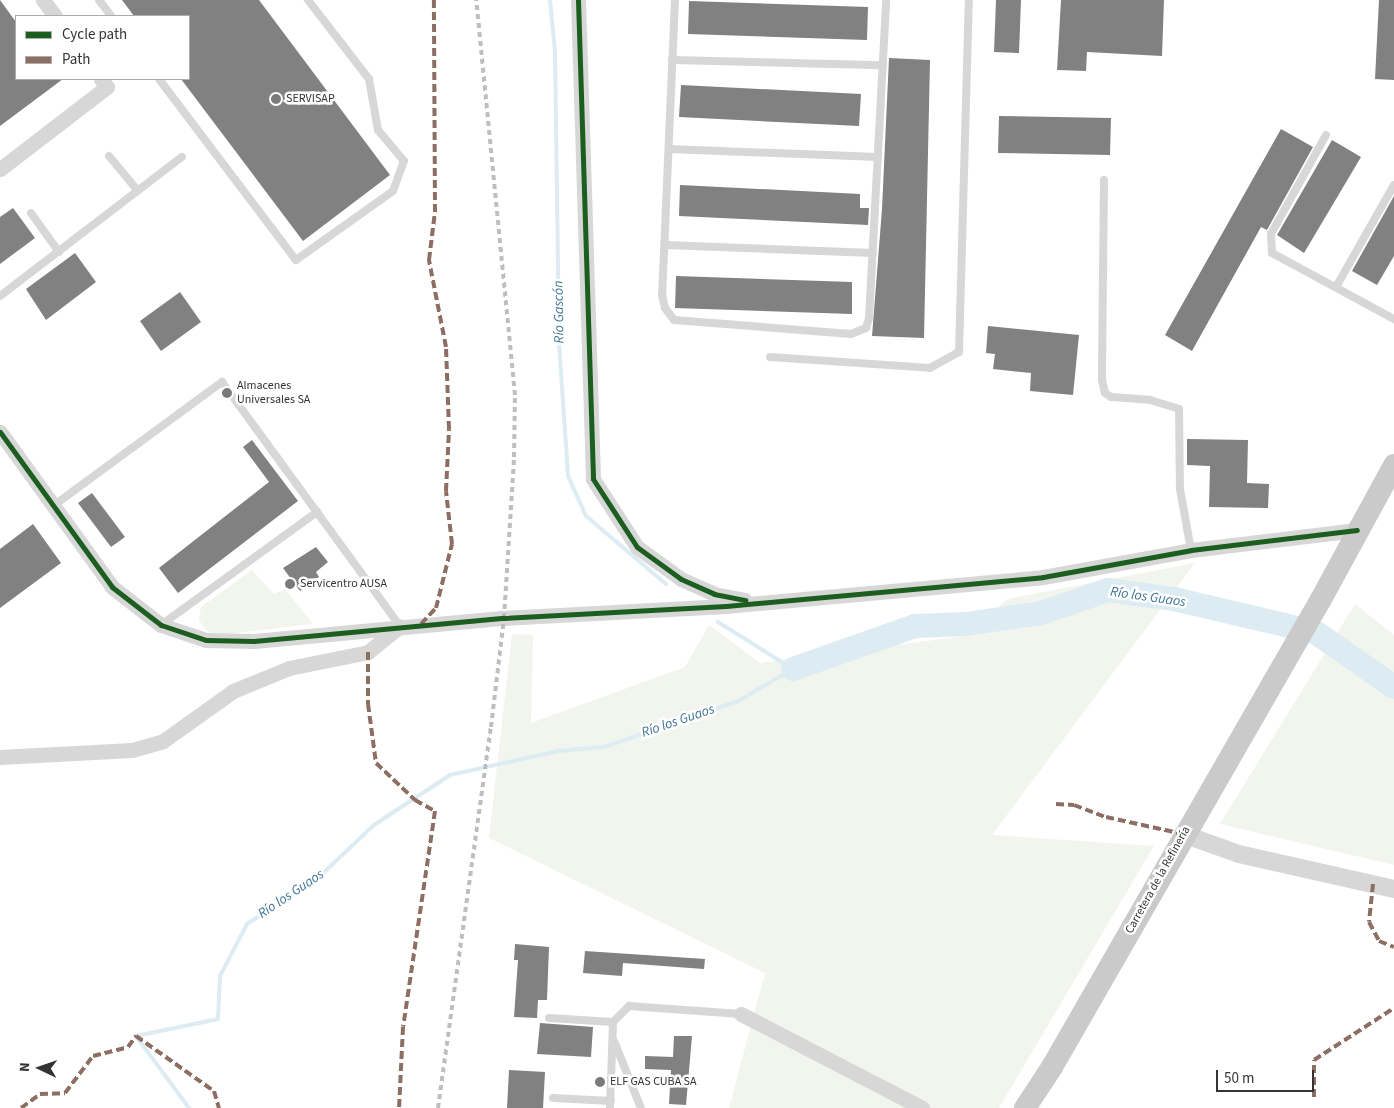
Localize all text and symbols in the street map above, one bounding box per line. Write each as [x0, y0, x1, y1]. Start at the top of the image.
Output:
legend [15, 15, 190, 80]
text: Cycle path [62, 24, 127, 45]
text: Path [62, 49, 90, 70]
place label: SERVISAP [286, 92, 335, 106]
marker: SERVISAP [270, 93, 282, 105]
water label: Río Gascón [550, 280, 568, 344]
place label: Almacenes Universales SA [237, 379, 310, 407]
marker: Almacenes Universales SA [221, 387, 233, 399]
place label: Servicentro AUSA [300, 577, 387, 591]
marker: Servicentro AUSA [284, 578, 296, 590]
water label: Río los Guaos [1109, 583, 1187, 611]
water label: Río los Guaos [639, 701, 717, 741]
street label: Carretera de la Refinería [1123, 824, 1193, 936]
water label: Río los Guaos [255, 866, 327, 922]
north arrow [15, 1043, 65, 1093]
scale bar [1219, 1060, 1316, 1092]
text: N [15, 1062, 35, 1072]
text: 50 m [1224, 1068, 1254, 1089]
place label: ELF GAS CUBA SA [610, 1075, 696, 1089]
marker: ELF GAS CUBA SA [594, 1076, 606, 1088]

